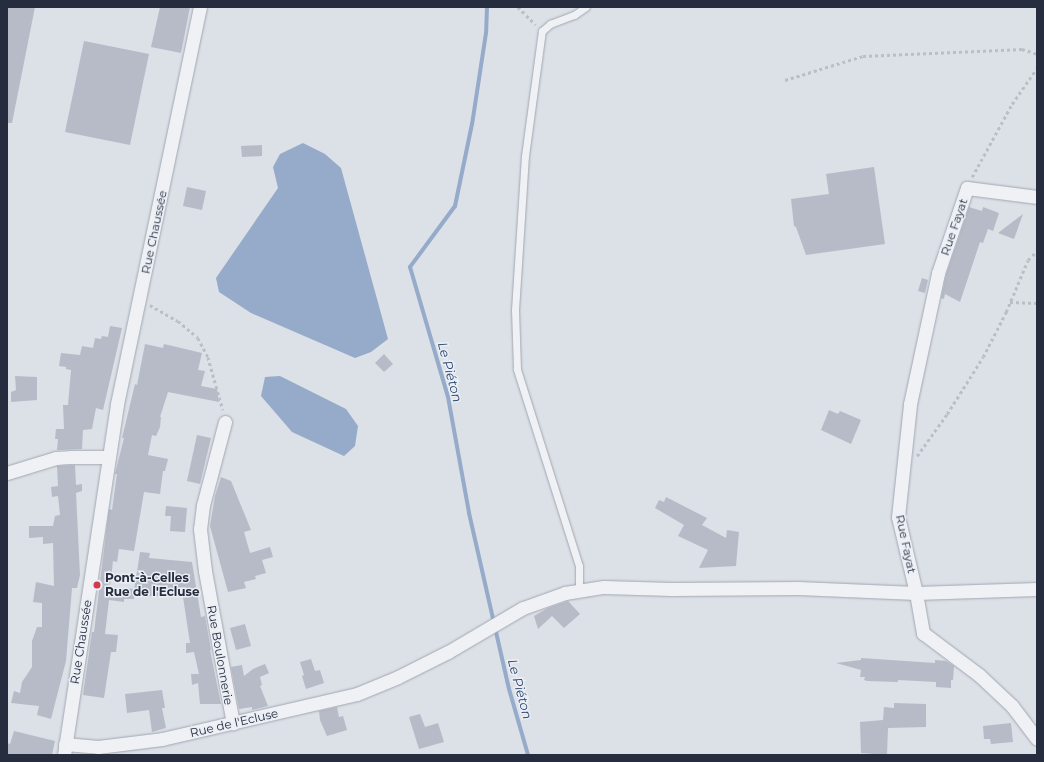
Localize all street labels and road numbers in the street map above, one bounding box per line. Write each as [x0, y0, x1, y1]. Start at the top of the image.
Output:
street label: Rue Chaussée [138, 189, 170, 275]
street label: Rue Fayat [937, 197, 971, 257]
street label: Rue Fayat [893, 513, 919, 575]
street label: Rue Chaussée [67, 599, 95, 685]
street label: Rue Boulonnerie [204, 604, 236, 706]
street label: Rue de l'Ecluse [188, 706, 280, 740]

